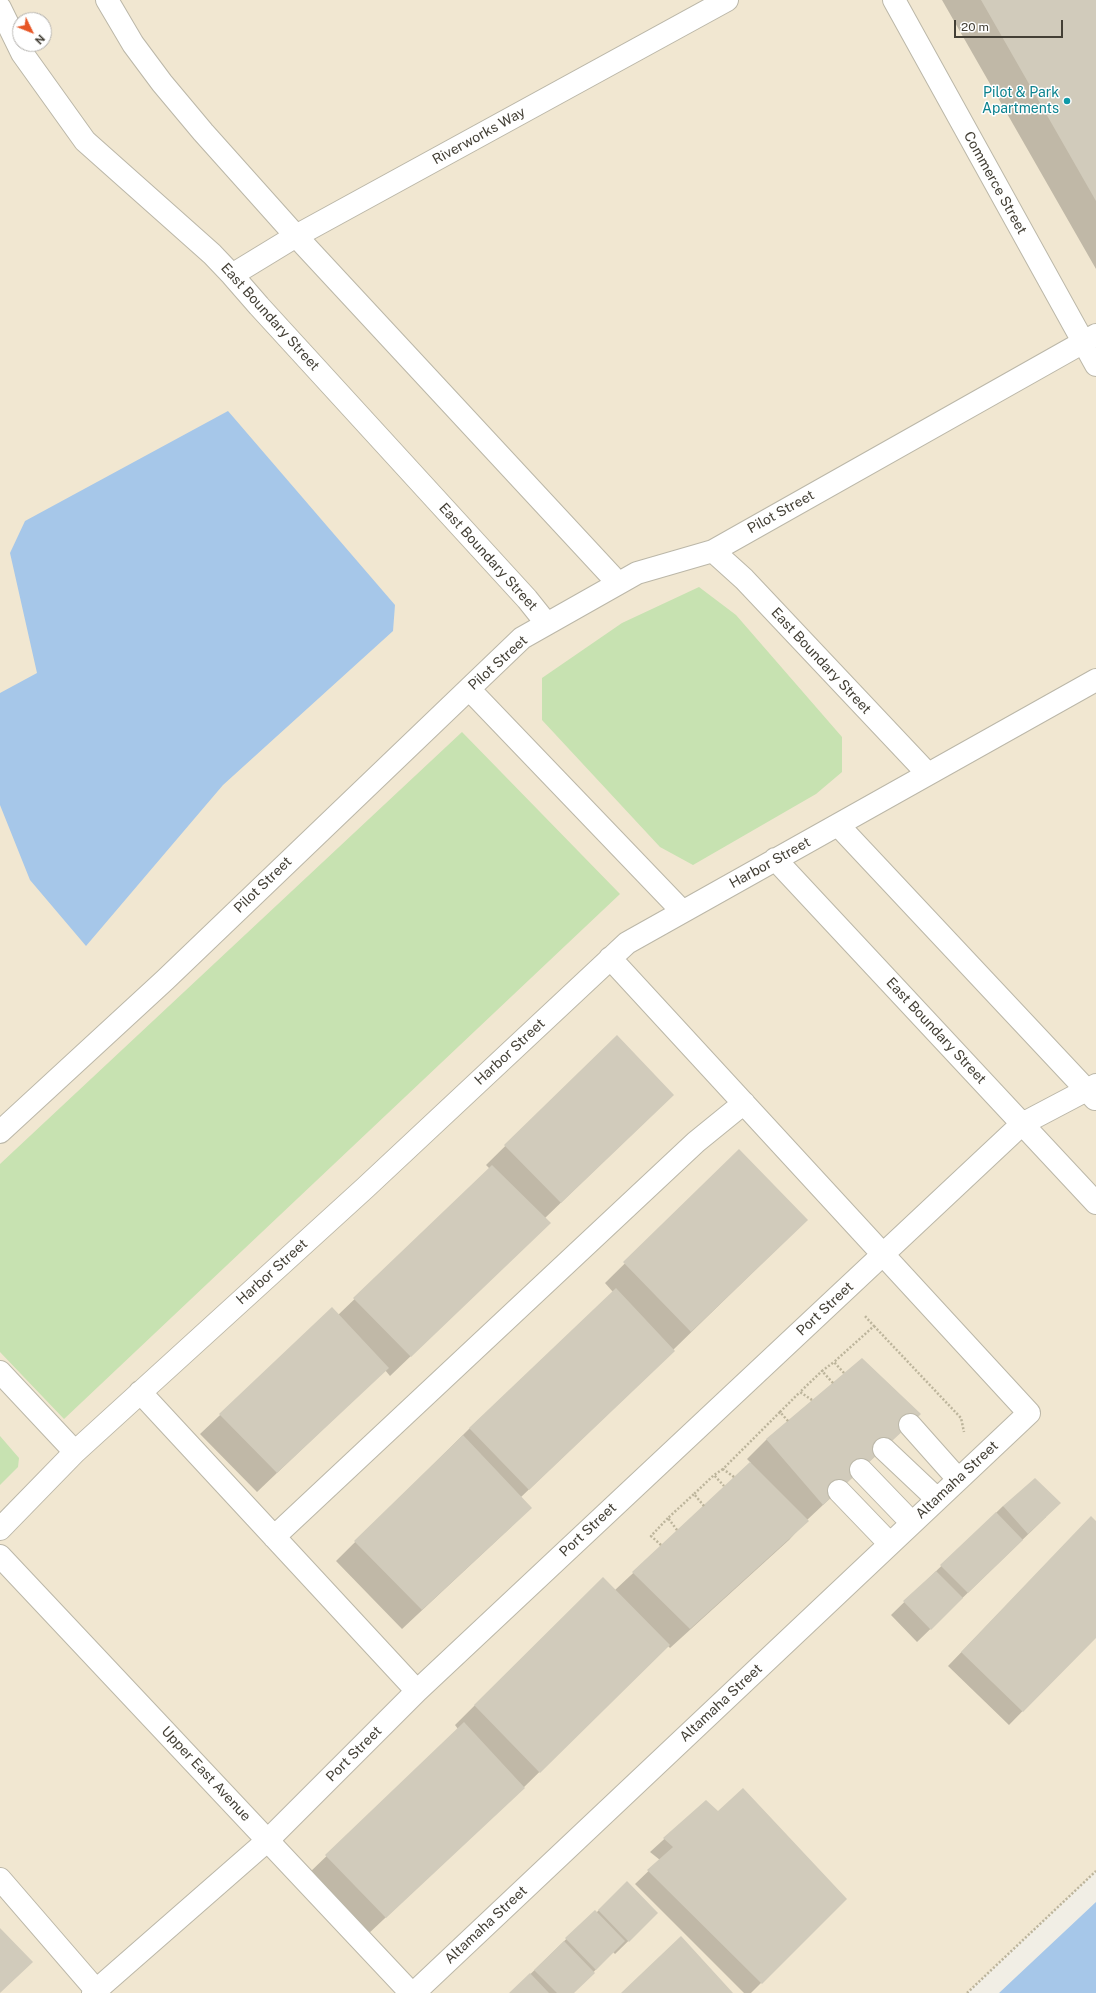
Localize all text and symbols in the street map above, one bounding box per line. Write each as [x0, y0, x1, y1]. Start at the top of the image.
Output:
north arrow [12, 12, 52, 52]
scale bar [956, 12, 1065, 38]
text: 20 m [961, 20, 989, 34]
text: N [33, 32, 47, 47]
place label: Pilot & Park Apartments [982, 85, 1059, 118]
marker: Pilot & Park Apartments [1062, 96, 1072, 106]
street label: Riverworks Way [430, 104, 528, 168]
street label: Commerce Street [960, 129, 1030, 237]
street label: East Boundary Street [217, 260, 323, 374]
street label: Pilot Street [745, 487, 817, 537]
street label: East Boundary Street [435, 500, 541, 614]
street label: East Boundary Street [767, 604, 875, 718]
street label: Pilot Street [465, 632, 531, 694]
street label: Harbor Street [727, 834, 813, 892]
street label: Pilot Street [231, 853, 295, 917]
street label: East Boundary Street [882, 974, 990, 1088]
street label: Harbor Street [471, 1015, 549, 1089]
street label: Harbor Street [233, 1236, 311, 1308]
street label: Port Street [793, 1278, 857, 1340]
street label: Altamaha Street [912, 1437, 1002, 1523]
street label: Port Street [556, 1499, 620, 1561]
street label: Altamaha Street [676, 1660, 766, 1746]
street label: Upper East Avenue [158, 1723, 254, 1825]
street label: Port Street [323, 1723, 385, 1785]
street label: Altamaha Street [441, 1882, 531, 1968]

